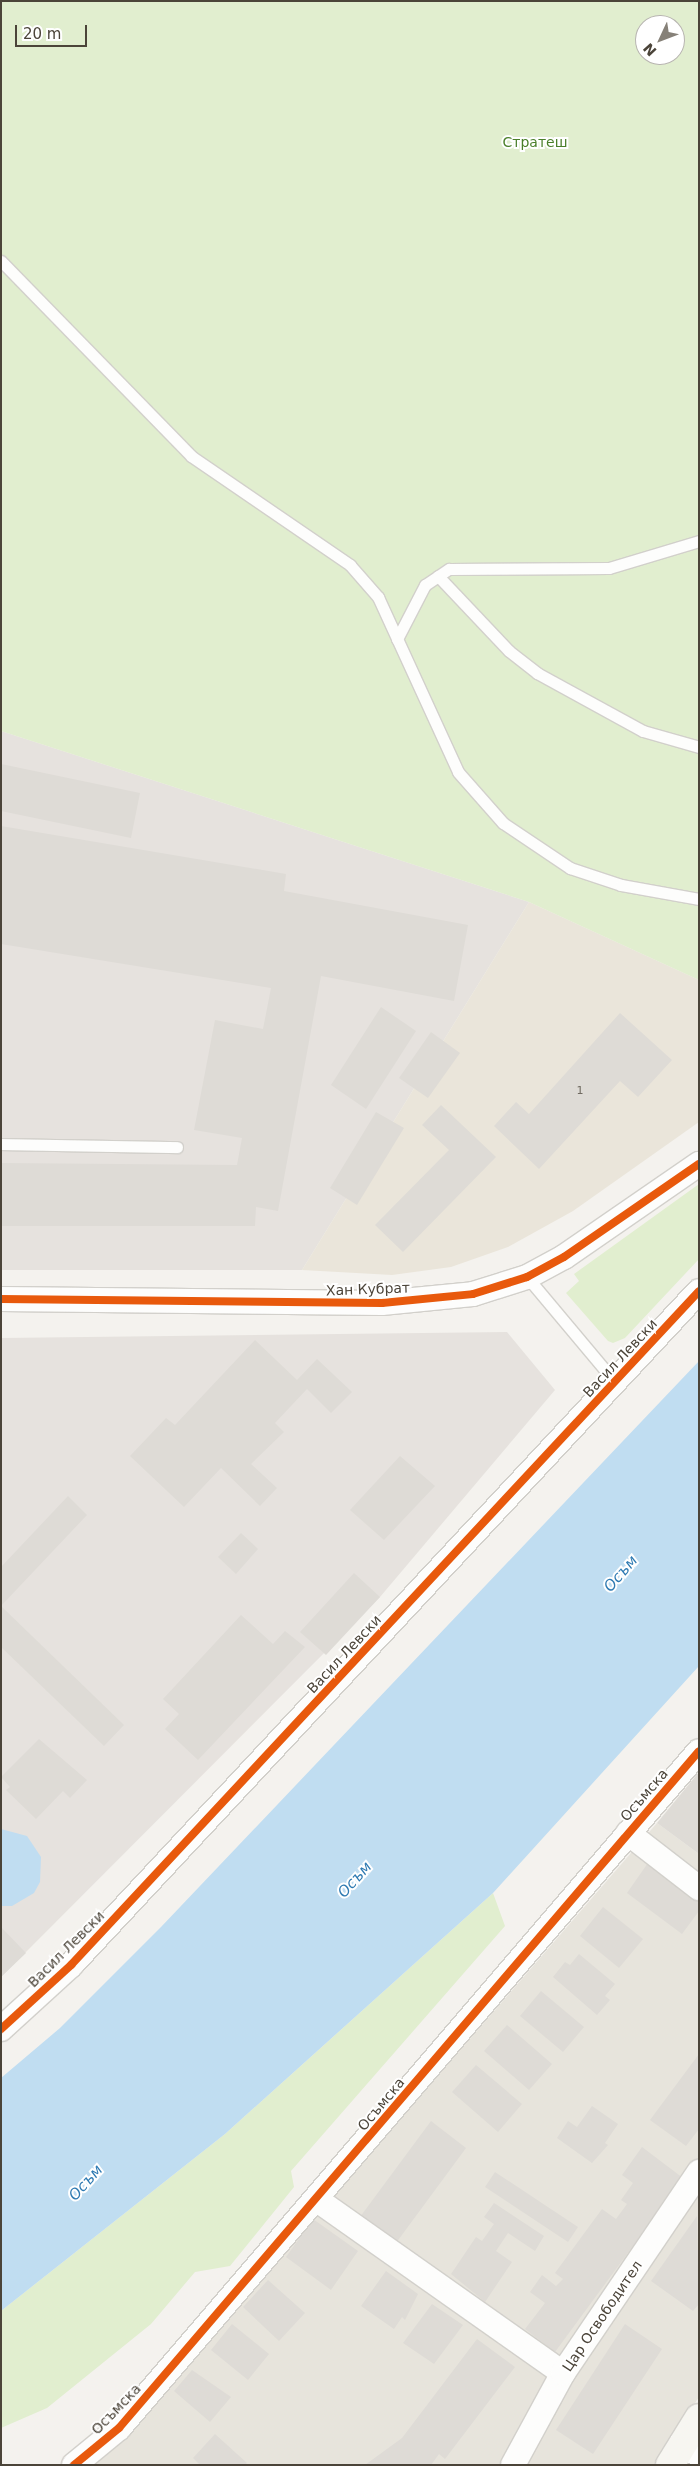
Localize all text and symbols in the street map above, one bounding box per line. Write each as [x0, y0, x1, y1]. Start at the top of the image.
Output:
scale bar [18, 15, 90, 47]
north arrow [635, 15, 685, 65]
text: 20 m [23, 25, 61, 43]
text: N [640, 40, 660, 59]
park label: Стратеш [503, 134, 567, 150]
house number: 1 [577, 1084, 583, 1098]
street label: Хан Кубрат [326, 1279, 410, 1299]
street label: Васил Левски [579, 1315, 661, 1401]
water label: Осъм [600, 1552, 642, 1596]
street label: Васил Левски [303, 1611, 385, 1697]
street label: Осъмска [617, 1765, 671, 1825]
water label: Осъм [334, 1858, 376, 1902]
street label: Васил Левски [24, 1907, 108, 1991]
street label: Осъмска [354, 2074, 408, 2134]
water label: Осъм [65, 2161, 107, 2205]
street label: Цар Освободител [559, 2257, 645, 2375]
street label: Осъмска [88, 2380, 144, 2438]

